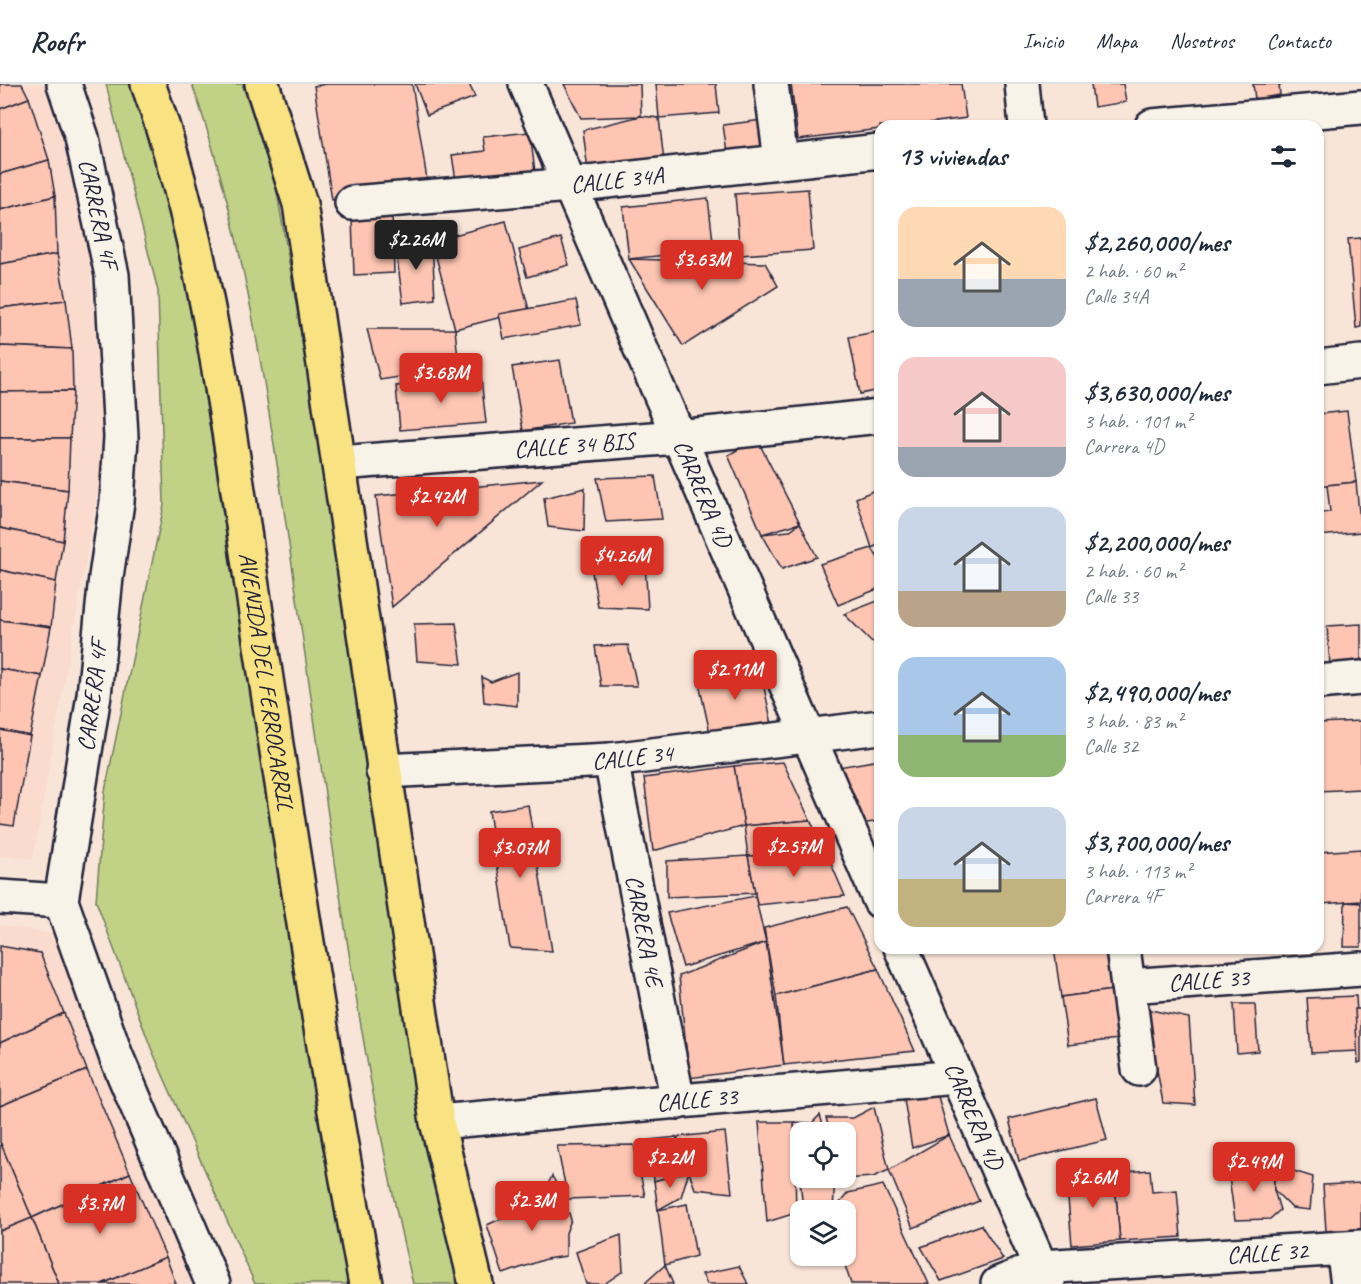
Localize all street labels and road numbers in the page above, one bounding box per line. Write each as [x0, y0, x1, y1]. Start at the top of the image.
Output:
street label: CARRERA 4F [72, 156, 126, 276]
street label: CALLE 34A [569, 160, 666, 200]
street label: CALLE 34 BIS [513, 425, 639, 465]
street label: CARRERA 4D [667, 435, 741, 553]
street label: AVENIDA DEL FERROCARRIL [232, 550, 301, 813]
street label: CARRERA 4F [70, 634, 114, 753]
street label: CALLE 34 [591, 737, 677, 776]
street label: CARRERA 4E [619, 873, 671, 992]
street label: CALLE 33 [1167, 962, 1252, 998]
street label: CARRERA 4D [938, 1058, 1012, 1176]
street label: CALLE 33 [655, 1081, 741, 1118]
street label: CALLE 32 [1226, 1235, 1311, 1270]

